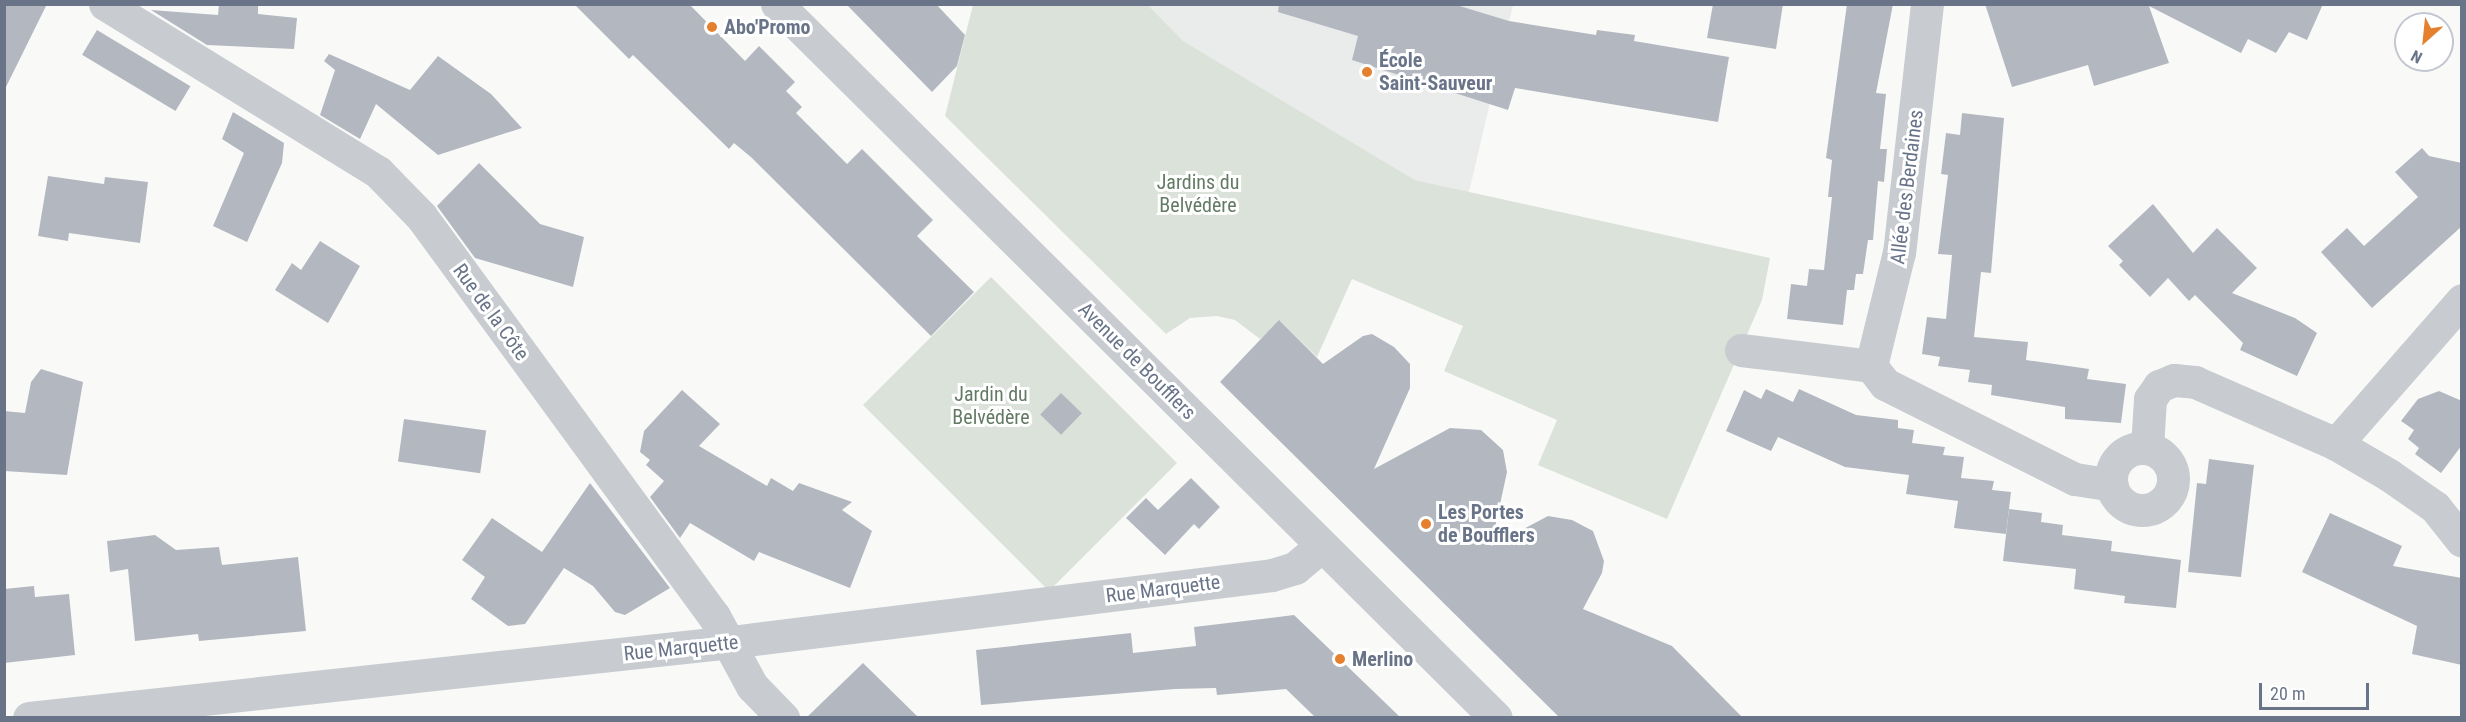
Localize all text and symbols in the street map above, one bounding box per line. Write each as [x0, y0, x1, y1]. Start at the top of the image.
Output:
north arrow [2394, 12, 2454, 72]
place label: Abo'Promo [724, 15, 811, 39]
marker: Abo'Promo [705, 20, 719, 34]
text: N [2408, 46, 2425, 67]
place label: École Saint-Sauveur [1379, 48, 1492, 95]
marker: École Saint-Sauveur [1360, 65, 1374, 79]
street label: Allée des Berdaines [1886, 108, 1928, 266]
park label: Jardins du Belvédère [1157, 170, 1239, 217]
street label: Rue de la Côte [448, 259, 534, 365]
street label: Avenue de Boufflers [1073, 297, 1201, 425]
park label: Jardin du Belvédère [952, 382, 1030, 429]
place label: Les Portes de Boufflers [1438, 500, 1535, 547]
marker: Les Portes de Boufflers [1419, 517, 1433, 531]
street label: Rue Marquette [1104, 570, 1222, 608]
street label: Rue Marquette [623, 630, 739, 666]
place label: Merlino [1352, 647, 1413, 671]
marker: Merlino [1333, 652, 1347, 666]
scale bar [2262, 671, 2372, 709]
text: 20 m [2270, 683, 2305, 704]

